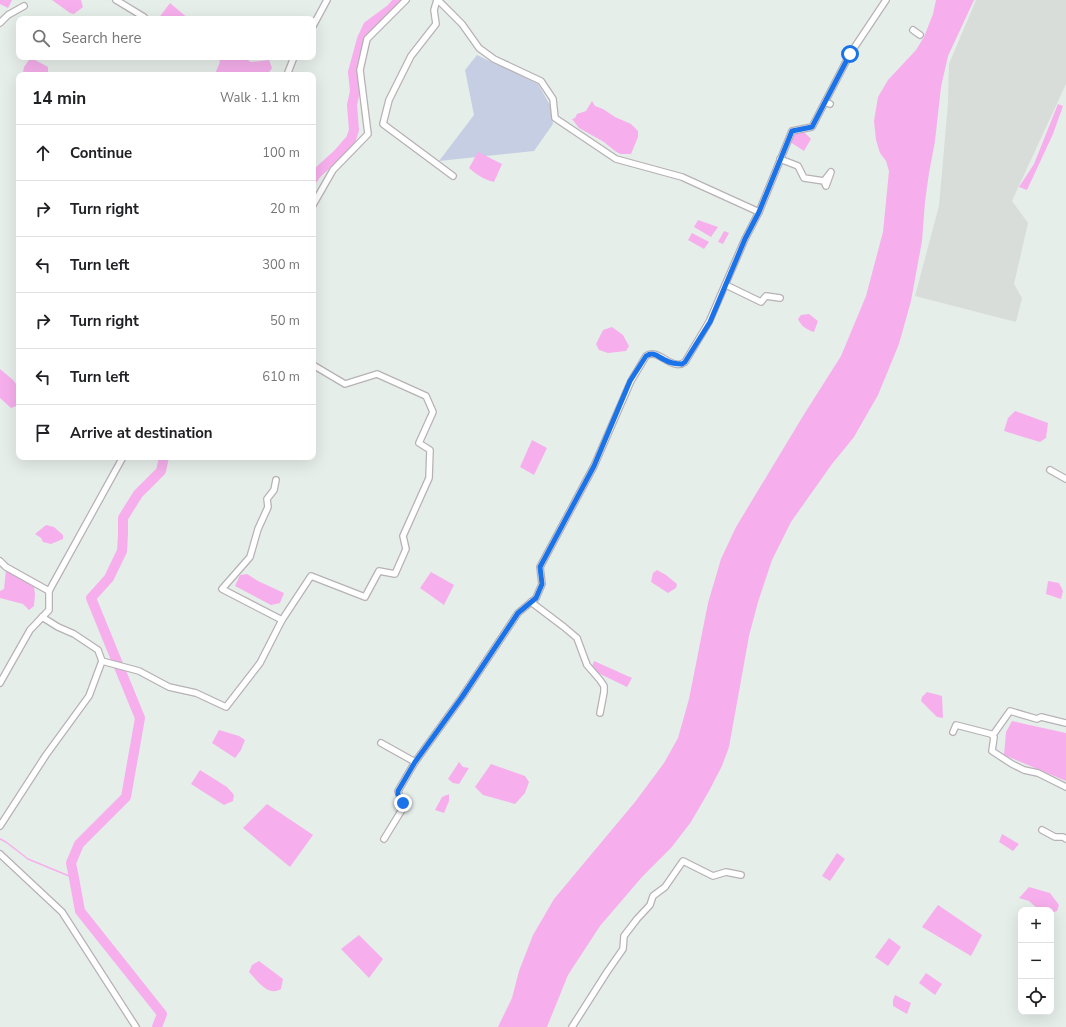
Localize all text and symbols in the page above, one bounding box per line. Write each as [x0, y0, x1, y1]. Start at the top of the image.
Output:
search box [16, 16, 316, 60]
icon: search [30, 27, 52, 49]
text: Search here [62, 28, 142, 48]
route start [841, 45, 859, 63]
text: 14 min [32, 87, 86, 110]
text: Walk · 1.1 km [220, 89, 300, 107]
icon: ahead [32, 142, 54, 164]
text: Continue [70, 143, 132, 163]
text: 100 m [262, 144, 300, 162]
icon: right [32, 198, 54, 220]
text: Turn right [70, 199, 139, 219]
text: 20 m [270, 200, 300, 218]
icon: left [32, 254, 54, 276]
text: Turn left [70, 255, 129, 275]
text: 300 m [262, 256, 300, 274]
icon: right [32, 310, 54, 332]
text: Turn right [70, 311, 139, 331]
text: 50 m [270, 312, 300, 330]
icon: left [32, 366, 54, 388]
text: Turn left [70, 367, 129, 387]
text: 610 m [262, 368, 300, 386]
icon: arrive [32, 422, 54, 444]
text: Arrive at destination [70, 423, 213, 443]
route end [394, 794, 412, 812]
map controls [1018, 907, 1054, 1015]
button: + [1018, 907, 1054, 943]
button: − [1018, 943, 1054, 979]
button: locate [1018, 979, 1054, 1015]

